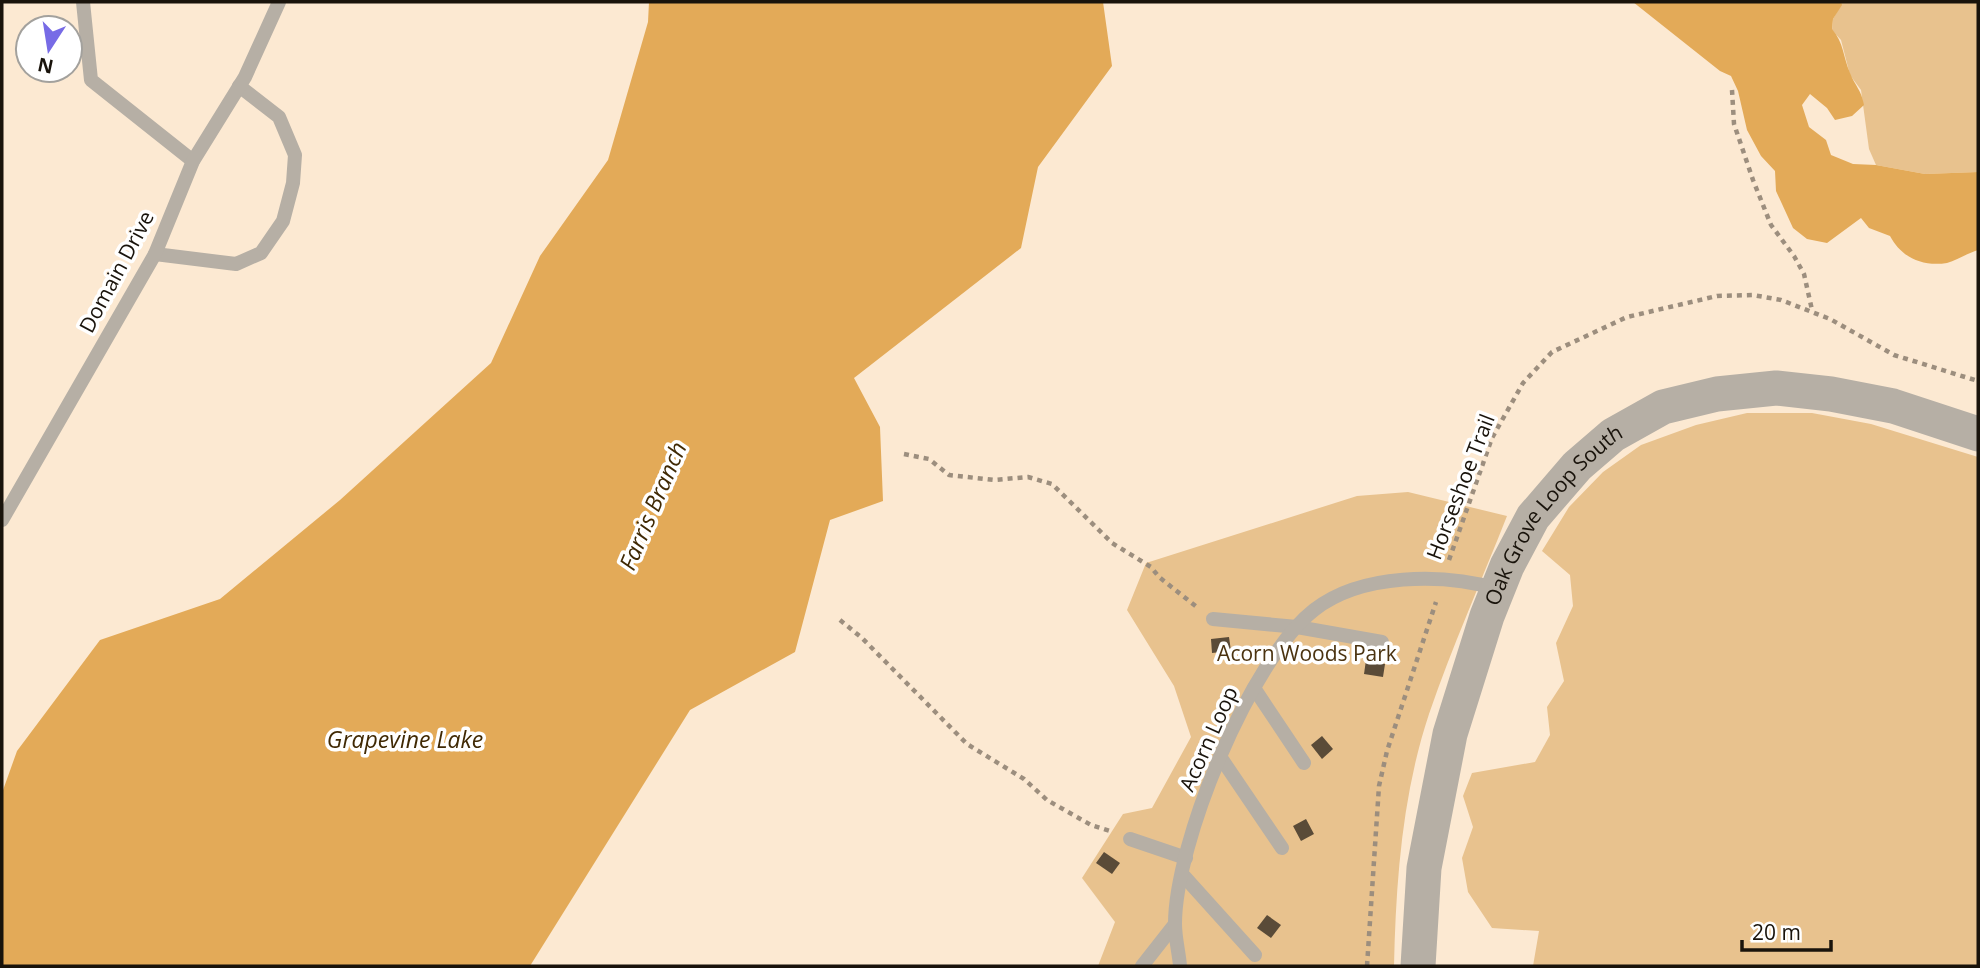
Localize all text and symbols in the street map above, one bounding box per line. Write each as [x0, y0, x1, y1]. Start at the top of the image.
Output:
north arrow [14, 14, 84, 84]
text: N [35, 51, 56, 80]
street label: Domain Drive [72, 206, 160, 337]
street label: Horseshoe Trail [1419, 410, 1501, 563]
street label: Oak Grove Loop South [1478, 418, 1627, 609]
water label: Farris Branch [611, 436, 694, 575]
park label: Acorn Woods Park [1217, 639, 1397, 667]
street label: Acorn Loop [1173, 682, 1244, 795]
water label: Grapevine Lake [327, 723, 483, 755]
scale bar [1742, 908, 1831, 952]
text: 20 m [1752, 918, 1801, 946]

